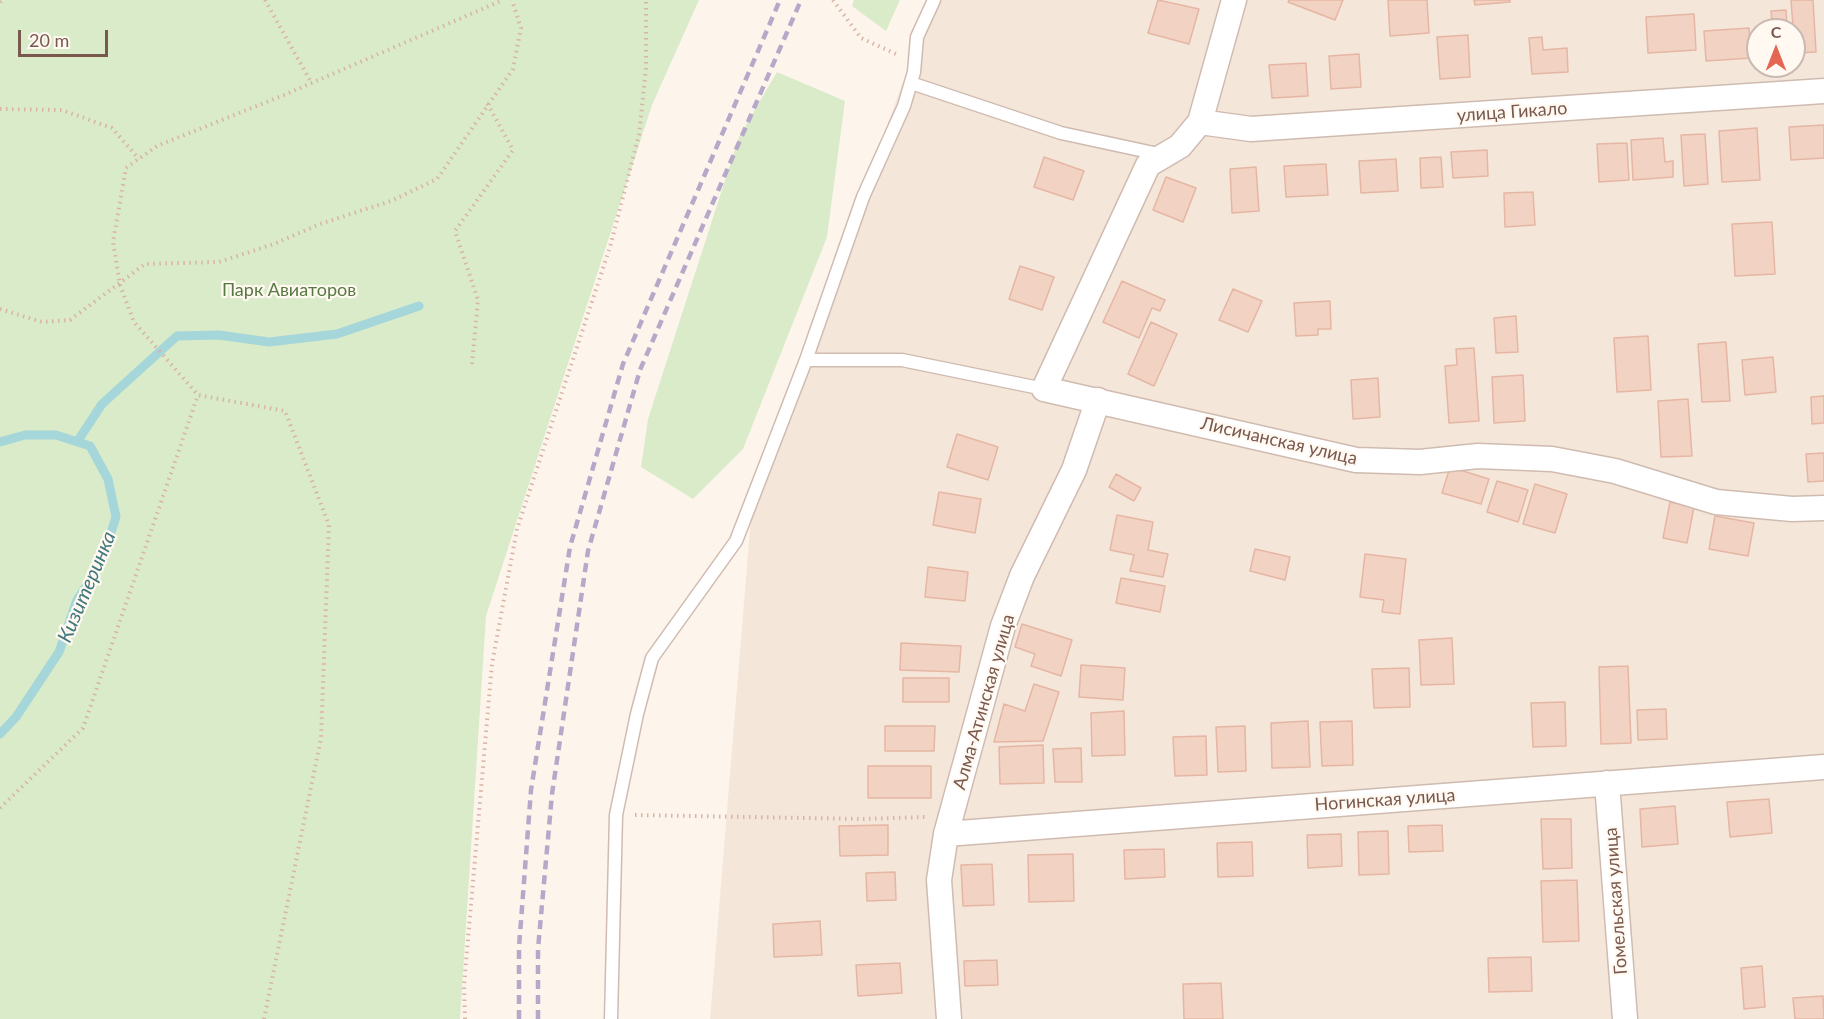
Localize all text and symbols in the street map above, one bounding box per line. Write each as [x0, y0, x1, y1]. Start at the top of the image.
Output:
scale bar [21, 18, 111, 56]
north arrow [1746, 18, 1806, 78]
text: С [1771, 22, 1781, 41]
text: 20 m [29, 29, 69, 51]
street label: улица Гикало [1456, 97, 1568, 127]
park label: Парк Авиаторов [222, 279, 356, 301]
street label: Лисичанская улица [1199, 412, 1359, 470]
water label: Кизитеринка [53, 528, 121, 646]
street label: Алма-Атинская улица [949, 612, 1019, 792]
street label: Ногинская улица [1314, 784, 1456, 816]
street label: Гомельская улица [1600, 827, 1632, 975]

